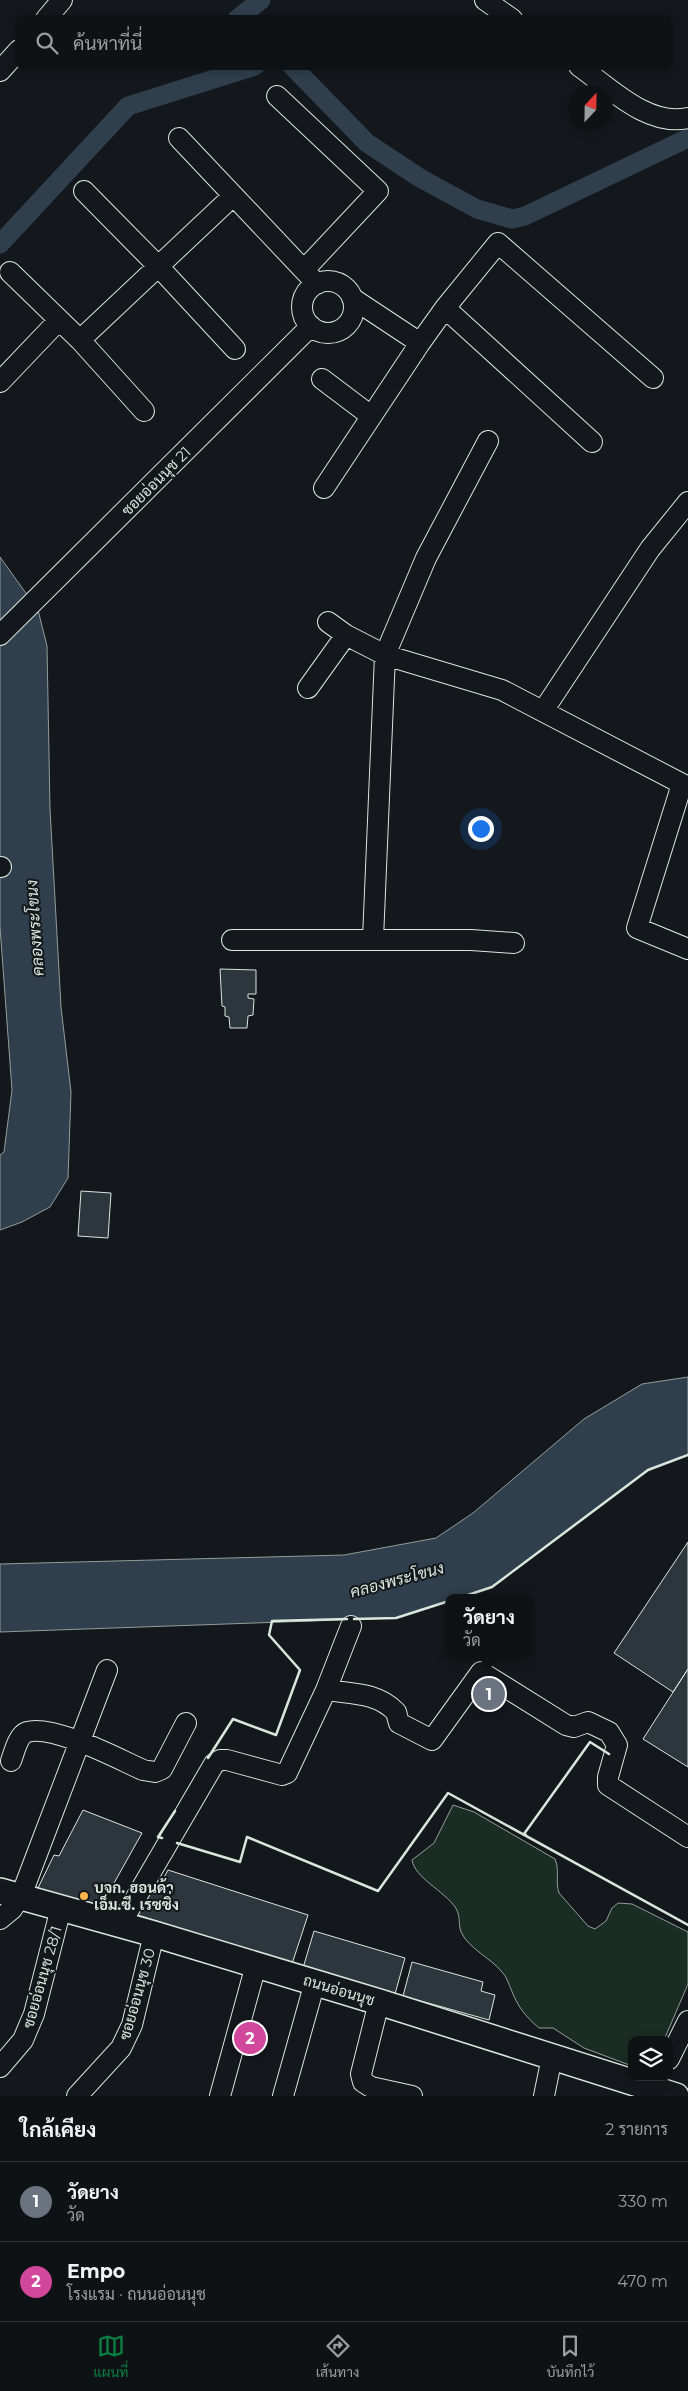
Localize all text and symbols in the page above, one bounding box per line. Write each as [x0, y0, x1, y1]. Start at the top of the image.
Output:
search box [15, 15, 673, 70]
icon: search [33, 29, 61, 57]
text: ค้นหาที่นี่ [73, 32, 142, 55]
north arrow [568, 85, 613, 130]
street label: ซอยอ่อนนุช 21 [117, 442, 196, 521]
your location [468, 816, 494, 842]
water label: คลองพระโขนง [20, 879, 48, 977]
water label: คลองพระโขนง [347, 1556, 446, 1602]
popup [445, 1594, 533, 1659]
text: วัดยาง [463, 1606, 515, 1629]
text: วัด [463, 1631, 481, 1650]
pin: 1 [473, 1675, 505, 1713]
place label: บจก. ฮอนด้า เอ็ม.ซี. เรซซิ่ง [94, 1878, 179, 1914]
marker: บจก. ฮอนด้า เอ็ม.ซี. เรซซิ่ง [78, 1890, 90, 1902]
street label: ซอยอ่อนนุช 28/1 [18, 1924, 68, 2031]
street label: ซอยอ่อนนุช 30 [115, 1946, 161, 2043]
street label: ถนนอ่อนนุช [300, 1970, 377, 2012]
pin: 2 [234, 2019, 266, 2057]
map controls [628, 2036, 673, 2081]
button: layers [628, 2036, 673, 2081]
text: ใกล้เคียง [20, 2117, 96, 2142]
text: 2 รายการ [605, 2120, 668, 2139]
text: วัดยาง [67, 2181, 119, 2204]
text: 1 [33, 2192, 39, 2211]
text: 330 m [618, 2192, 668, 2211]
text: วัด [67, 2206, 85, 2225]
text: Empo [67, 2260, 125, 2283]
text: 2 [31, 2272, 41, 2291]
text: 470 m [617, 2272, 668, 2291]
text: โรงแรม · ถนนอ่อนนุช [67, 2285, 206, 2304]
tab: แผนที่ [94, 2332, 129, 2381]
tab: เส้นทาง [316, 2332, 359, 2381]
tab: บันทึกไว้ [547, 2332, 594, 2381]

